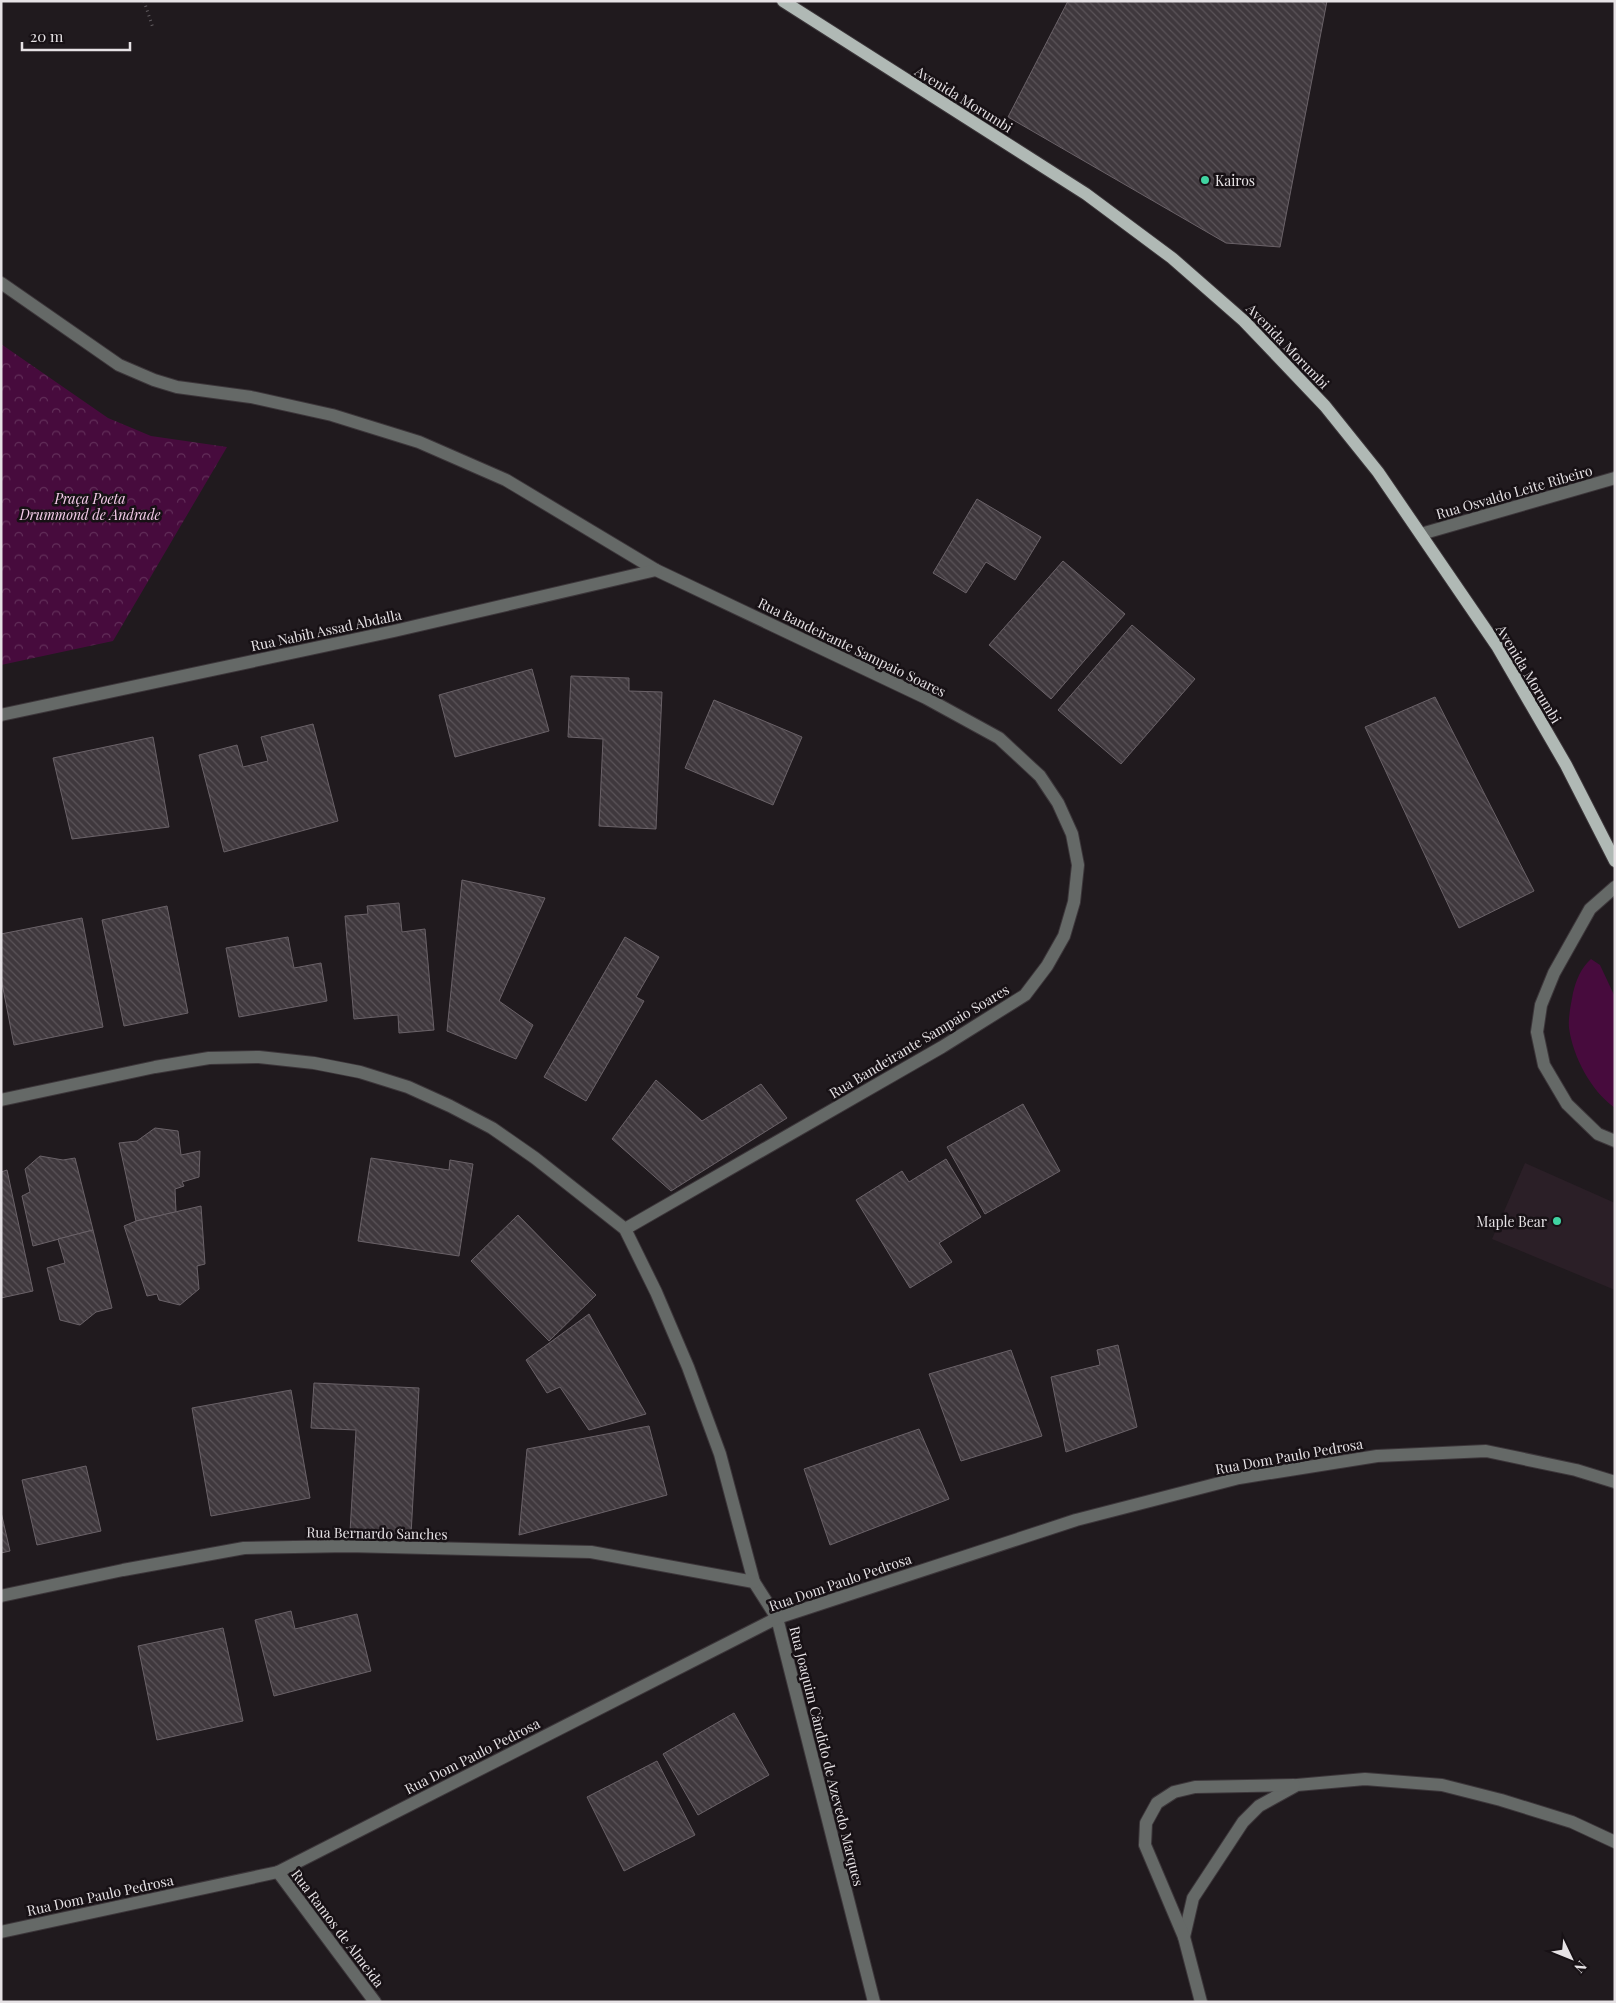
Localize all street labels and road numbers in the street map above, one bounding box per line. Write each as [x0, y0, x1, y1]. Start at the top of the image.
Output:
street label: Avenida Morumbi [911, 61, 1016, 137]
street label: Avenida Morumbi [1242, 298, 1334, 393]
street label: Rua Osvaldo Leite Ribeiro [1434, 460, 1595, 523]
street label: Rua Bandeirante Sampaio Soares [755, 593, 949, 701]
street label: Rua Nabih Assad Abdalla [249, 605, 403, 655]
street label: Avenida Morumbi [1492, 620, 1566, 727]
street label: Rua Bandeirante Sampaio Soares [825, 980, 1013, 1102]
street label: Rua Dom Paulo Pedrosa [1214, 1434, 1364, 1478]
street label: Rua Bernardo Sanches [306, 1522, 448, 1544]
street label: Rua Dom Paulo Pedrosa [766, 1549, 914, 1615]
street label: Rua Joaquim Cândido de Azevedo Marques [785, 1624, 869, 1888]
street label: Rua Dom Paulo Pedrosa [401, 1714, 543, 1798]
street label: Rua Ramos de Almeida [287, 1865, 389, 1991]
street label: Rua Dom Paulo Pedrosa [25, 1870, 175, 1920]

